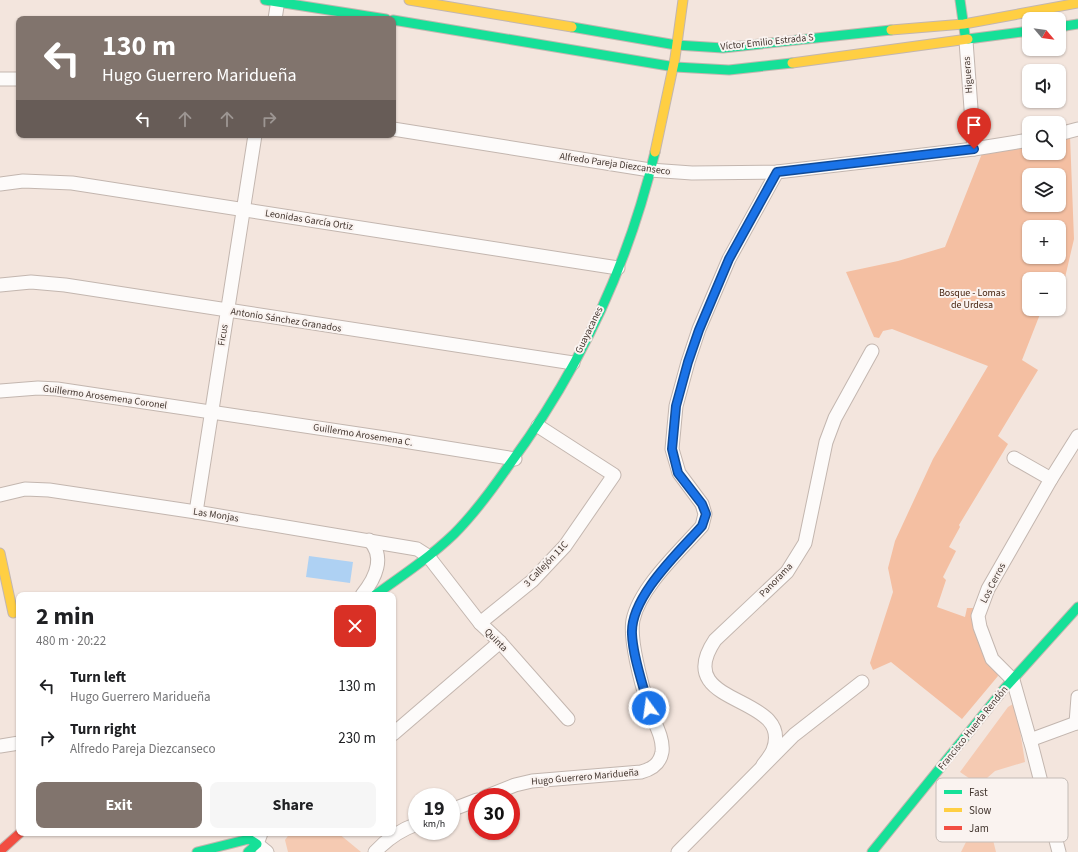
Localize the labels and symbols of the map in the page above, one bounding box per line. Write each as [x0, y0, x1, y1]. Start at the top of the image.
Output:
north arrow [1022, 12, 1066, 56]
street label: Víctor Emilio Estrada S [720, 30, 814, 54]
street label: Higueras [960, 56, 976, 94]
pin [957, 108, 991, 149]
street label: Alfredo Pareja Diezcanseco [559, 149, 671, 179]
street label: Leonidas García Ortiz [264, 206, 354, 234]
park label: Bosque - Lomas de Urdesa [939, 286, 1005, 312]
street label: Antonio Sánchez Granados [230, 304, 342, 336]
street label: Guayacanes [572, 304, 606, 356]
street label: Ficus [214, 323, 232, 347]
street label: Guillermo Arosemena Coronel [42, 381, 168, 413]
street label: Guillermo Arosemena C. [312, 420, 414, 450]
street label: Las Monjas [192, 504, 240, 526]
street label: 3 Callejón 11C [521, 538, 572, 590]
street label: Panorama [756, 560, 796, 600]
street label: Los Cerros [977, 560, 1009, 606]
street label: Quinta [481, 625, 511, 655]
street label: Francisco Huerta Rendón [935, 683, 1011, 773]
position arrow [628, 687, 670, 729]
street label: Hugo Guerrero Maridueña [531, 765, 639, 789]
legend [936, 778, 1068, 842]
text: Fast [969, 785, 988, 800]
speed limit sign: 30 [468, 788, 520, 840]
text: Slow [969, 803, 992, 818]
text: Jam [969, 821, 989, 836]

